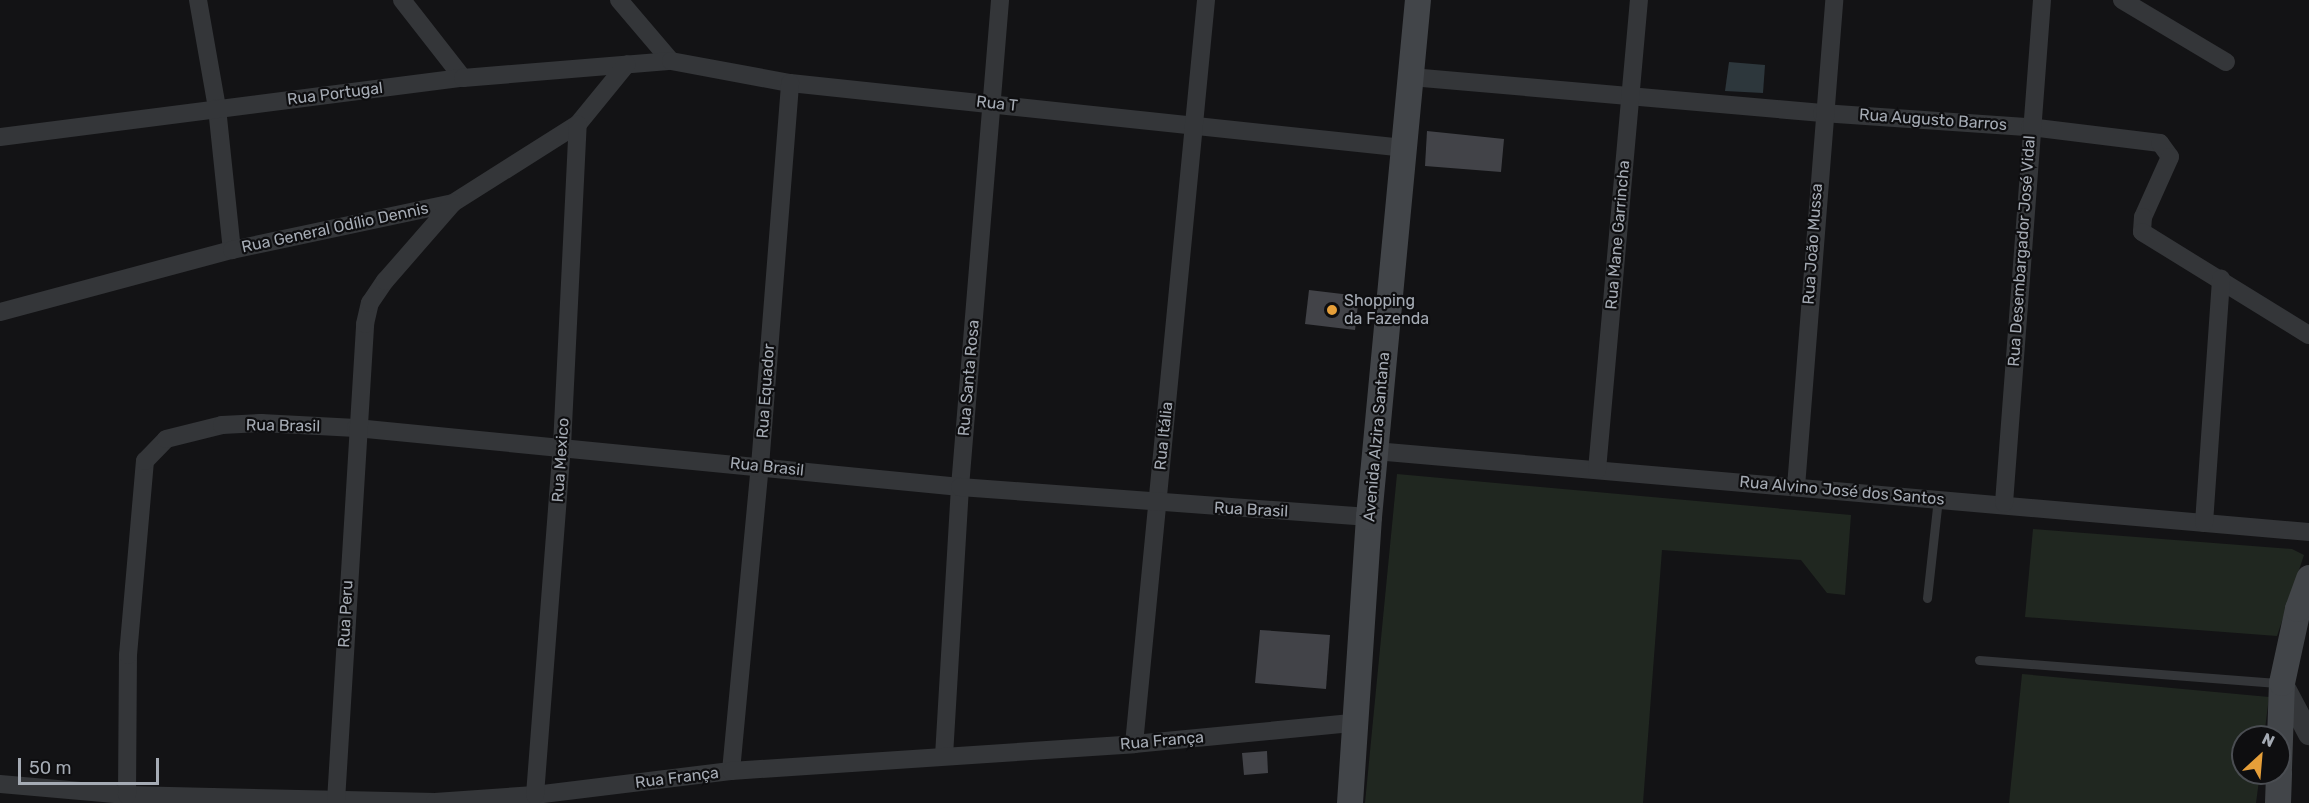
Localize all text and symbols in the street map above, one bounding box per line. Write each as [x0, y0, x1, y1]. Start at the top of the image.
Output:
street label: Rua Portugal [286, 79, 384, 109]
street label: Rua T [975, 92, 1019, 116]
street label: Rua Augusto Barros [1858, 105, 2008, 135]
street label: Rua Desembargador José Vidal [2004, 134, 2040, 368]
street label: Rua Mane Garrincha [1602, 160, 1634, 310]
street label: Rua João Mussa [1799, 183, 1827, 305]
street label: Rua General Odílio Dennis [240, 199, 430, 257]
place label: Shopping da Fazenda [1344, 291, 1429, 329]
marker: Shopping da Fazenda [1325, 303, 1339, 317]
street label: Rua Santa Rosa [954, 319, 984, 437]
street label: Rua Equador [753, 343, 779, 439]
street label: Avenida Alzira Santana [1360, 351, 1394, 523]
street label: Rua Itália [1151, 401, 1177, 471]
street label: Rua Brasil [246, 416, 320, 436]
street label: Rua Mexico [548, 417, 574, 503]
street label: Rua Brasil [729, 454, 805, 480]
street label: Rua Alvino José dos Santos [1738, 472, 1946, 510]
street label: Rua Brasil [1213, 498, 1289, 522]
street label: Rua Peru [335, 580, 357, 648]
north arrow [2231, 725, 2291, 785]
street label: Rua França [1119, 728, 1205, 754]
text: N [2259, 729, 2278, 751]
scale bar [21, 746, 162, 784]
text: 50 m [29, 757, 72, 779]
street label: Rua França [634, 763, 720, 793]

